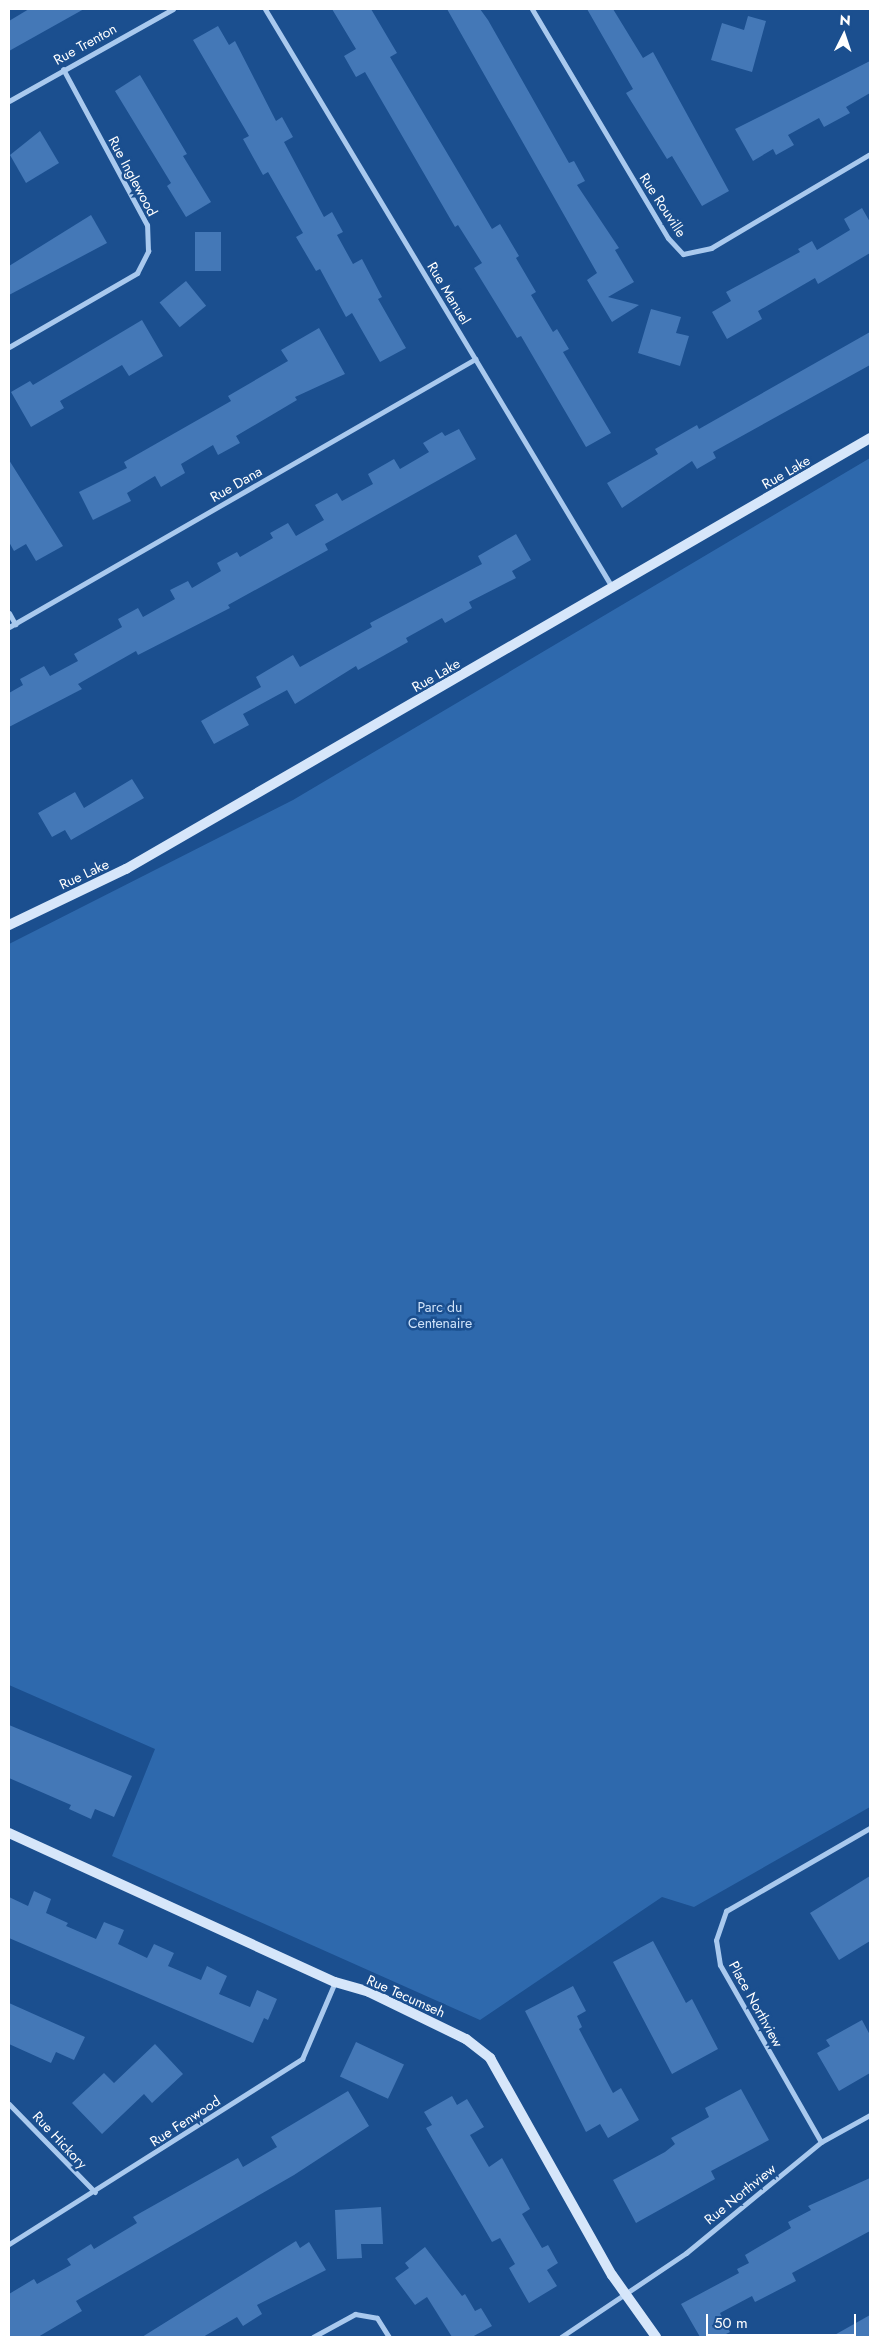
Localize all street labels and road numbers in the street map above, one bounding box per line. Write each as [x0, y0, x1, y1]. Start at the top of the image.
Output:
street label: Rue Trenton [51, 20, 119, 68]
street label: Rue Inglewood [105, 133, 161, 219]
street label: Rue Rouville [636, 170, 690, 240]
street label: Rue Manuel [424, 259, 474, 327]
street label: Rue Lake [759, 452, 813, 492]
street label: Rue Dana [207, 462, 265, 506]
street label: Rue Lake [409, 655, 463, 695]
street label: Rue Lake [57, 855, 111, 893]
street label: Place Northview [725, 1958, 787, 2050]
street label: Rue Tecumseh [364, 1971, 448, 2021]
street label: Rue Fenwood [147, 2092, 223, 2150]
street label: Rue Hickory [29, 2108, 91, 2172]
street label: Rue Northview [701, 2160, 779, 2228]

